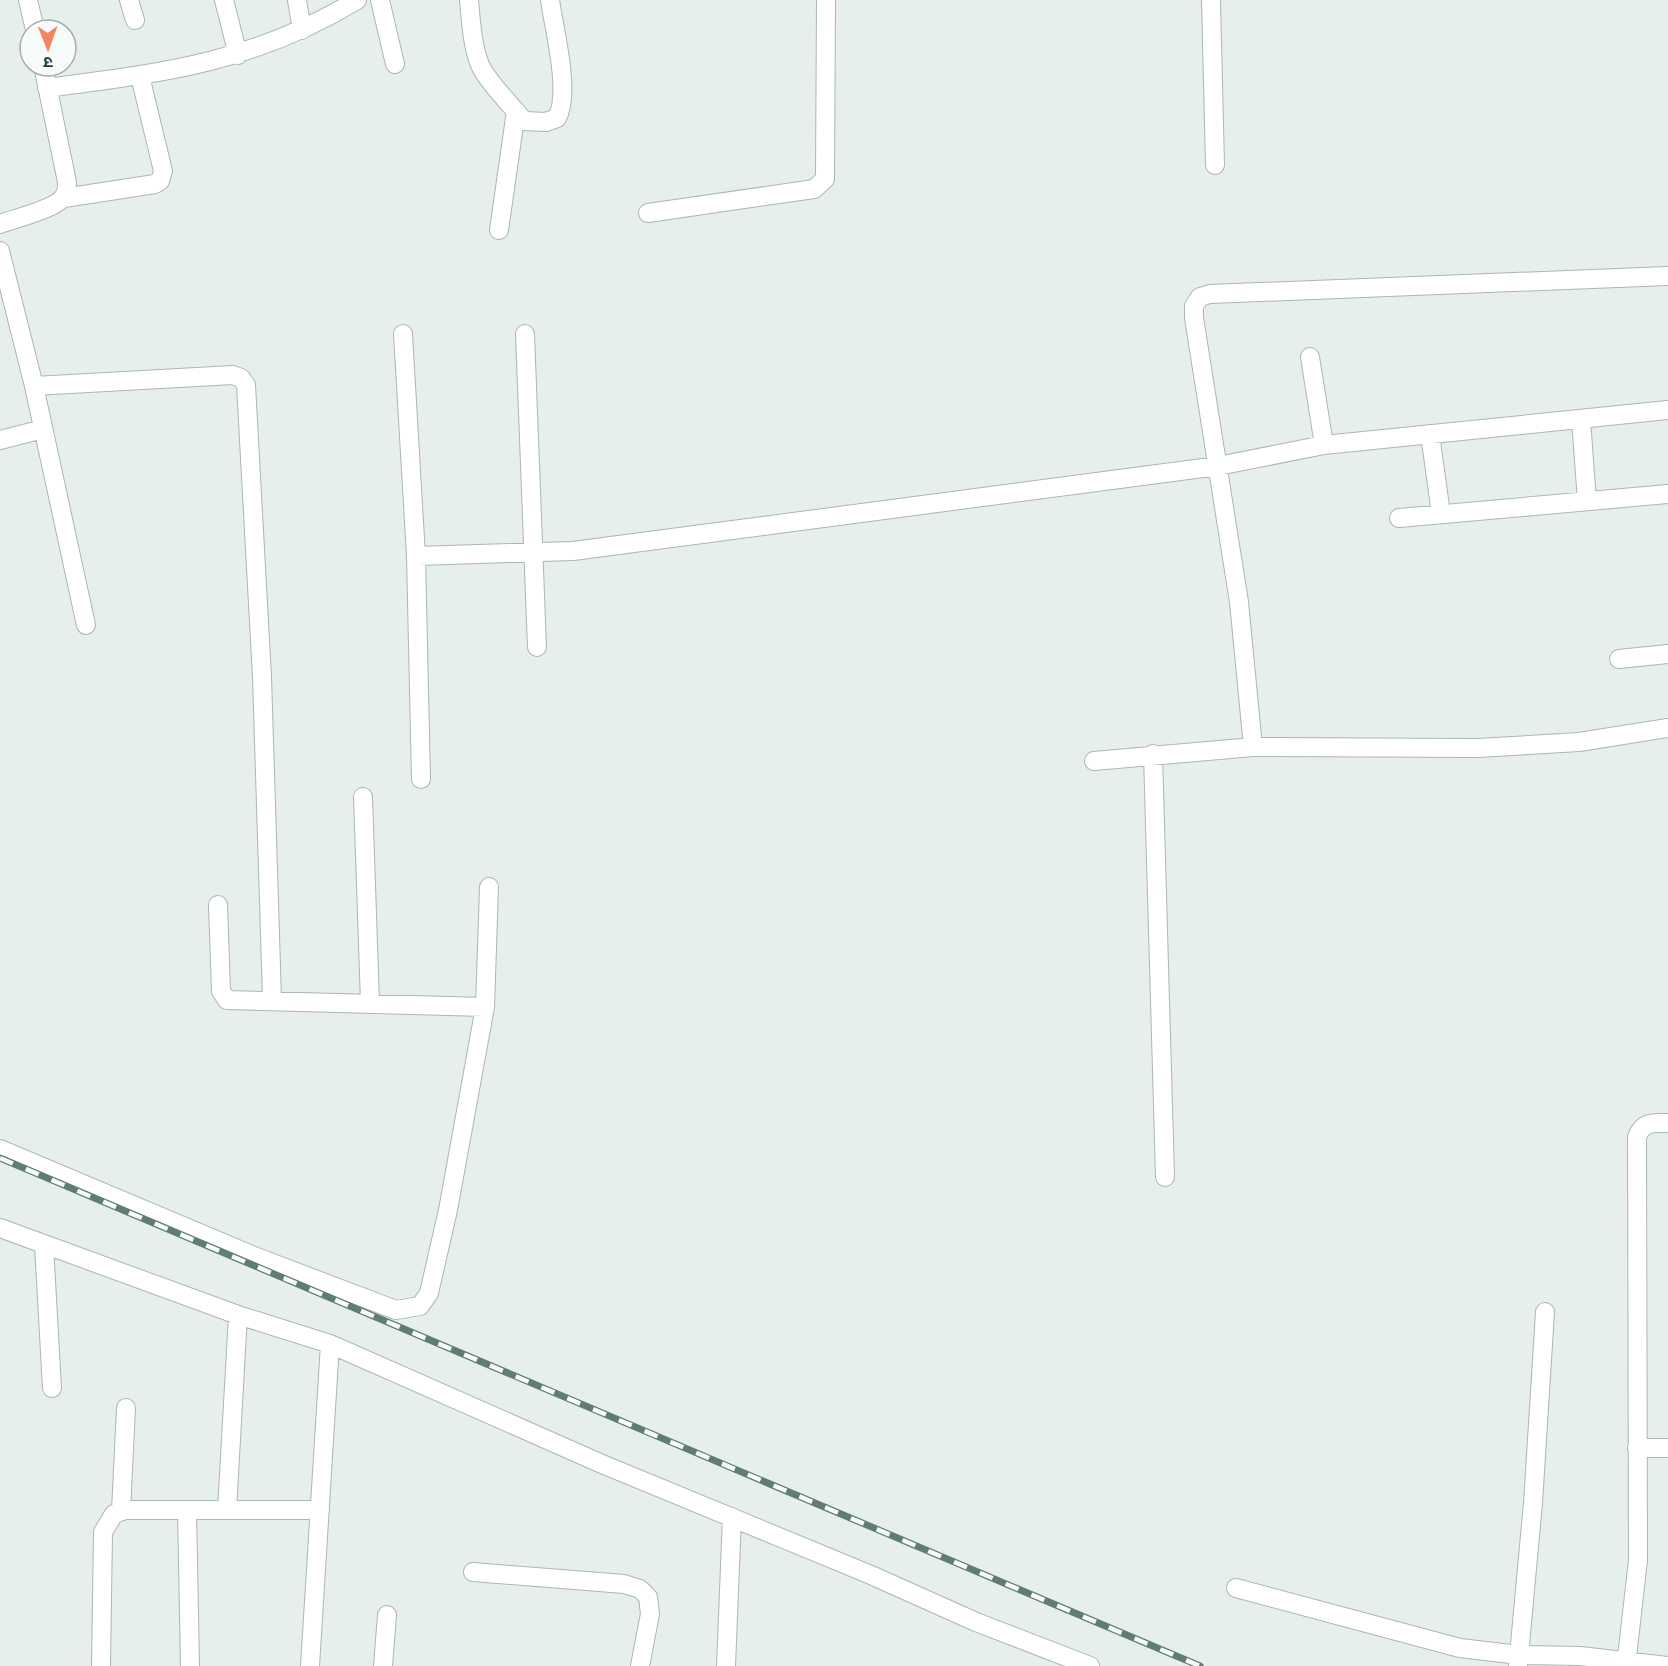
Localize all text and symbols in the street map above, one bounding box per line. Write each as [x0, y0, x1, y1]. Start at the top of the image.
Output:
north arrow [18, 18, 78, 78]
text: उ [43, 53, 53, 73]

